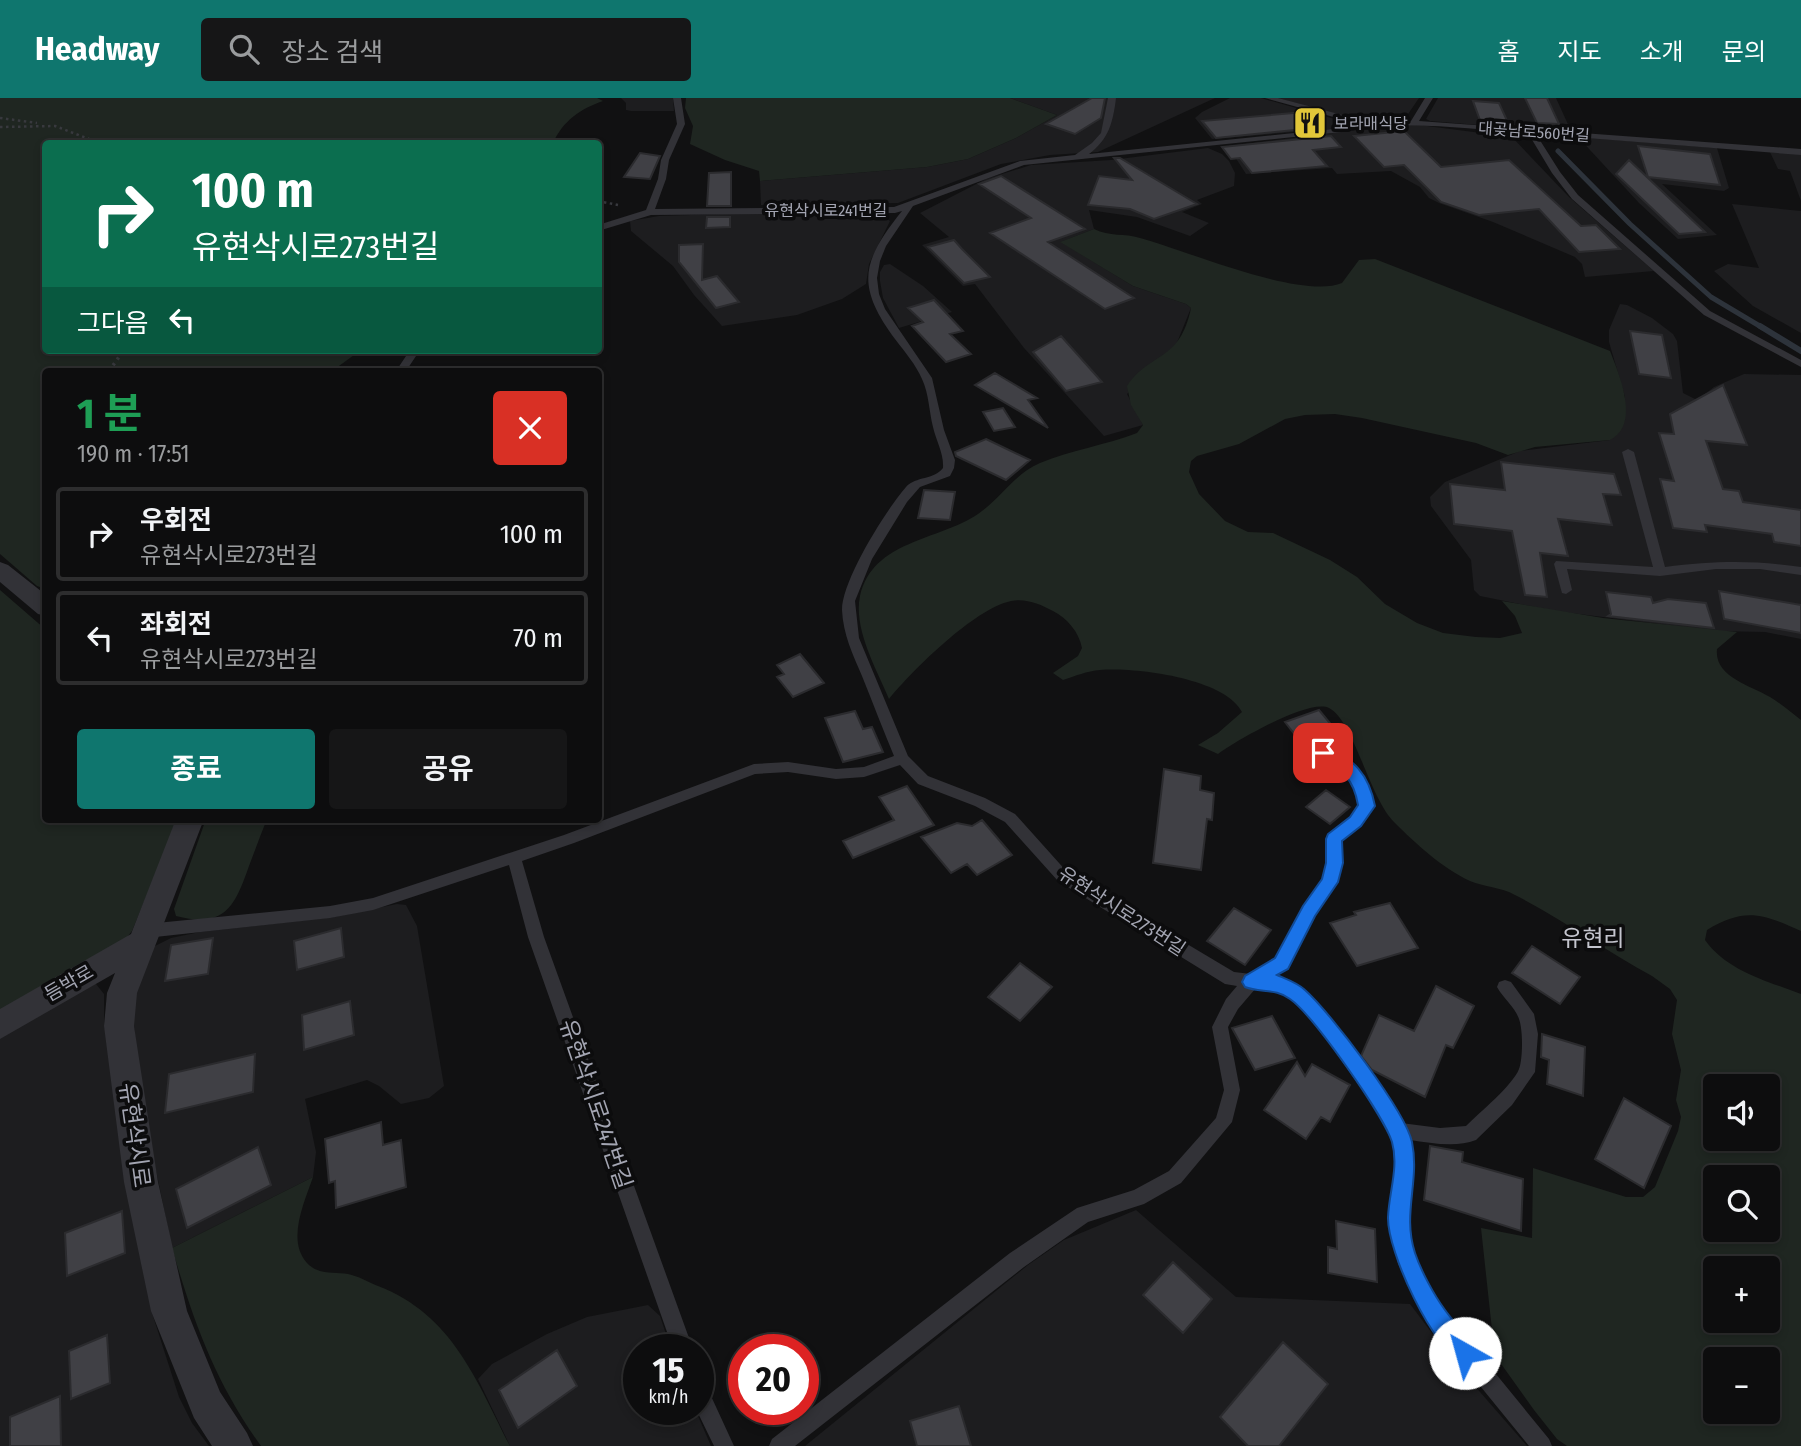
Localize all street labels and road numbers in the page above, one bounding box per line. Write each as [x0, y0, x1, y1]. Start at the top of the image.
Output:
street label: 대곶남로560번길 [1478, 119, 1590, 145]
street label: 유현삭시로241번길 [765, 201, 887, 220]
street label: 유현삭시로273번길 [1054, 861, 1190, 961]
street label: 듬박로 [41, 960, 97, 1006]
street label: 유현삭시로247번길 [554, 1015, 638, 1193]
street label: 유현삭시로 [114, 1081, 156, 1189]

